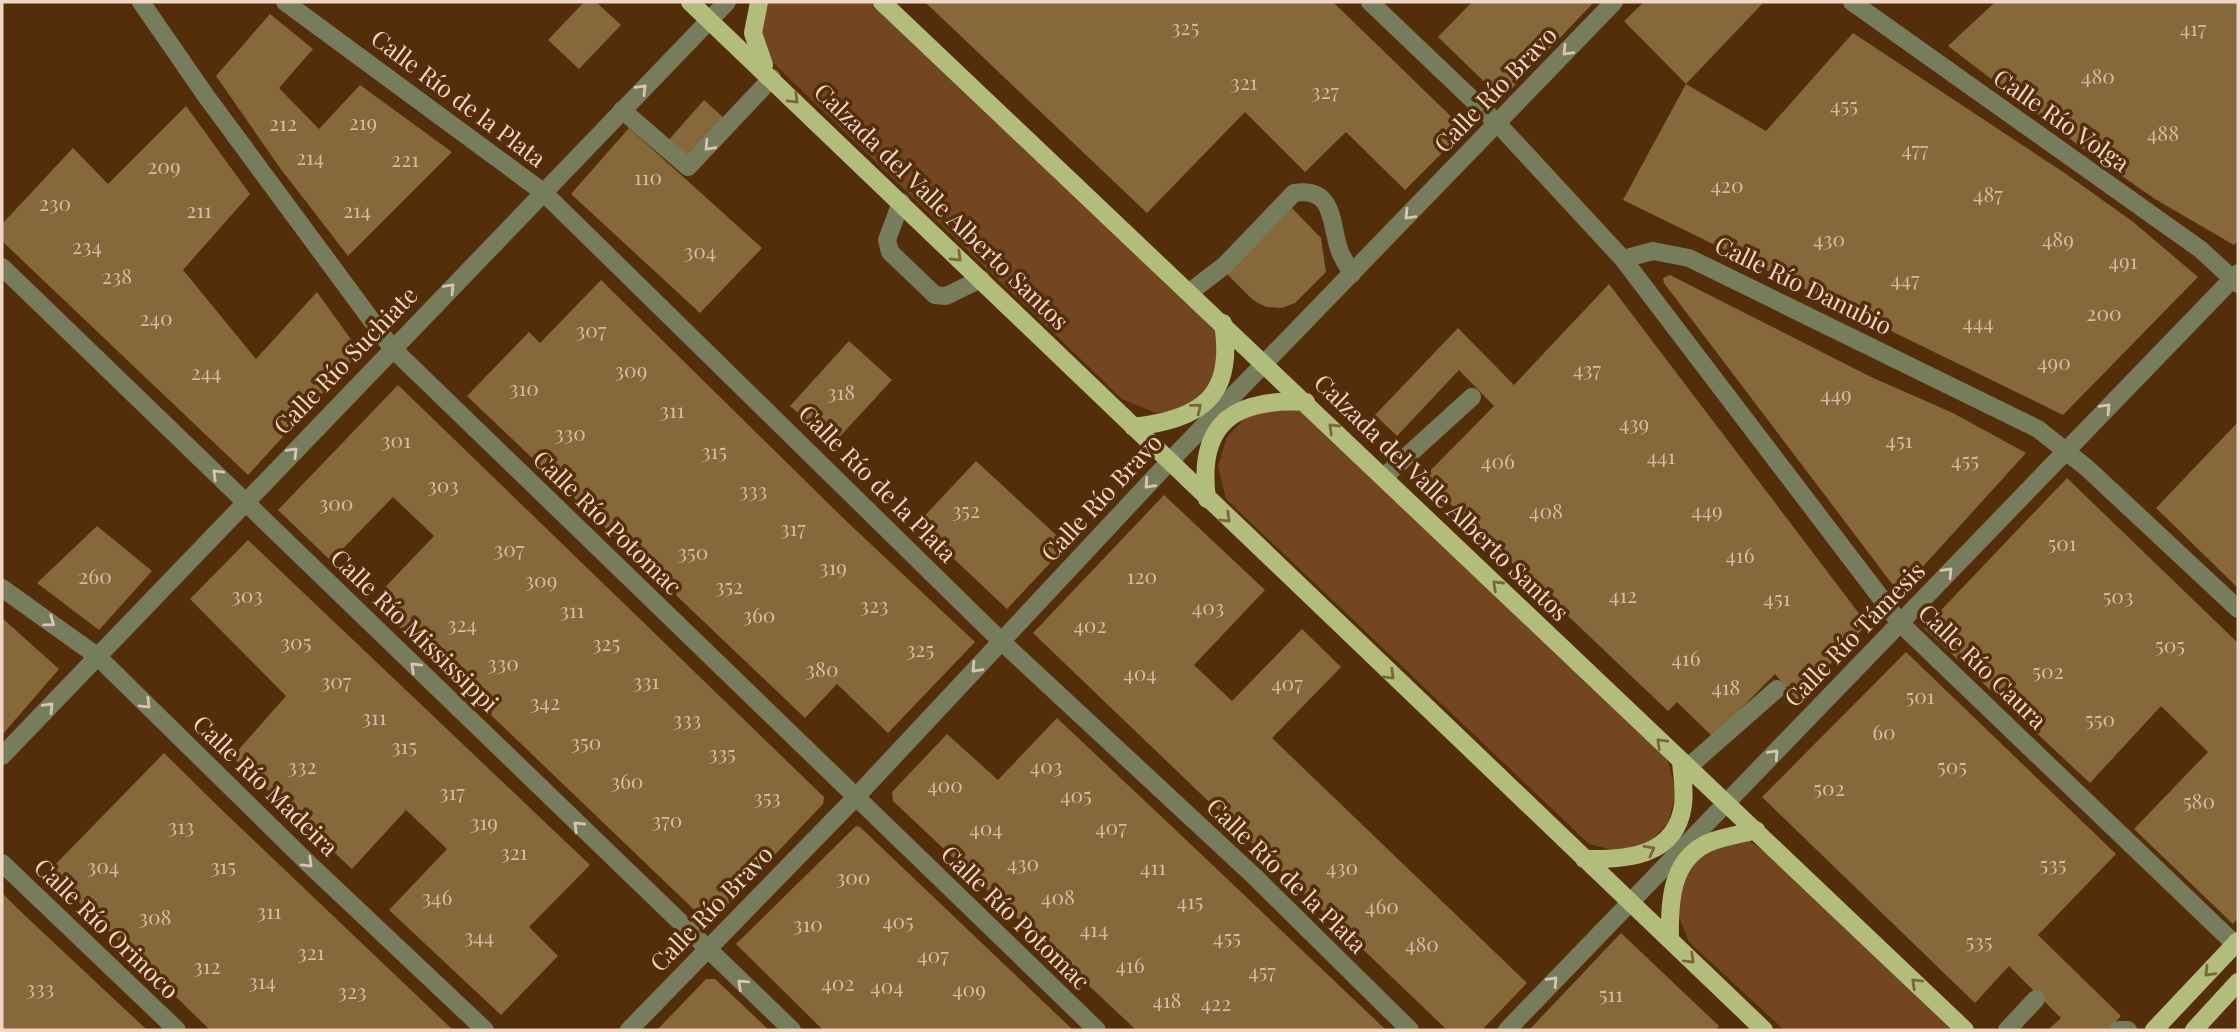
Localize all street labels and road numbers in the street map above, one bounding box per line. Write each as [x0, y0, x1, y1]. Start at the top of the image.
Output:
street label: Calle Río Bravo [1426, 19, 1563, 159]
street label: Calle Río de la Plata [365, 21, 553, 174]
street label: Calle Río Volga [1988, 61, 2136, 178]
street label: Calzada del Valle Alberto Santos [808, 75, 1077, 336]
street label: Calle Río Danubio [1710, 228, 1898, 341]
street label: Calle Río Suchiate [266, 279, 423, 441]
street label: Calzada del Valle Alberto Santos [1308, 366, 1577, 627]
street label: Calle Río de la Plata [793, 397, 964, 568]
street label: Calle Río Bravo [1033, 426, 1168, 567]
street label: Calle Río Potomac [527, 442, 690, 601]
street label: Calle Río Mississippi [325, 541, 506, 718]
street label: Calle Río Támesis [1776, 554, 1931, 713]
street label: Calle Río Caura [1912, 596, 2055, 735]
street label: Calle Río Madeira [187, 707, 346, 862]
street label: Calle Río de la Plata [1200, 790, 1374, 959]
street label: Calle Río Potomac [935, 837, 1098, 996]
street label: Calle Río Bravo [642, 838, 779, 978]
street label: Calle Río Orinoco [28, 850, 187, 1005]

